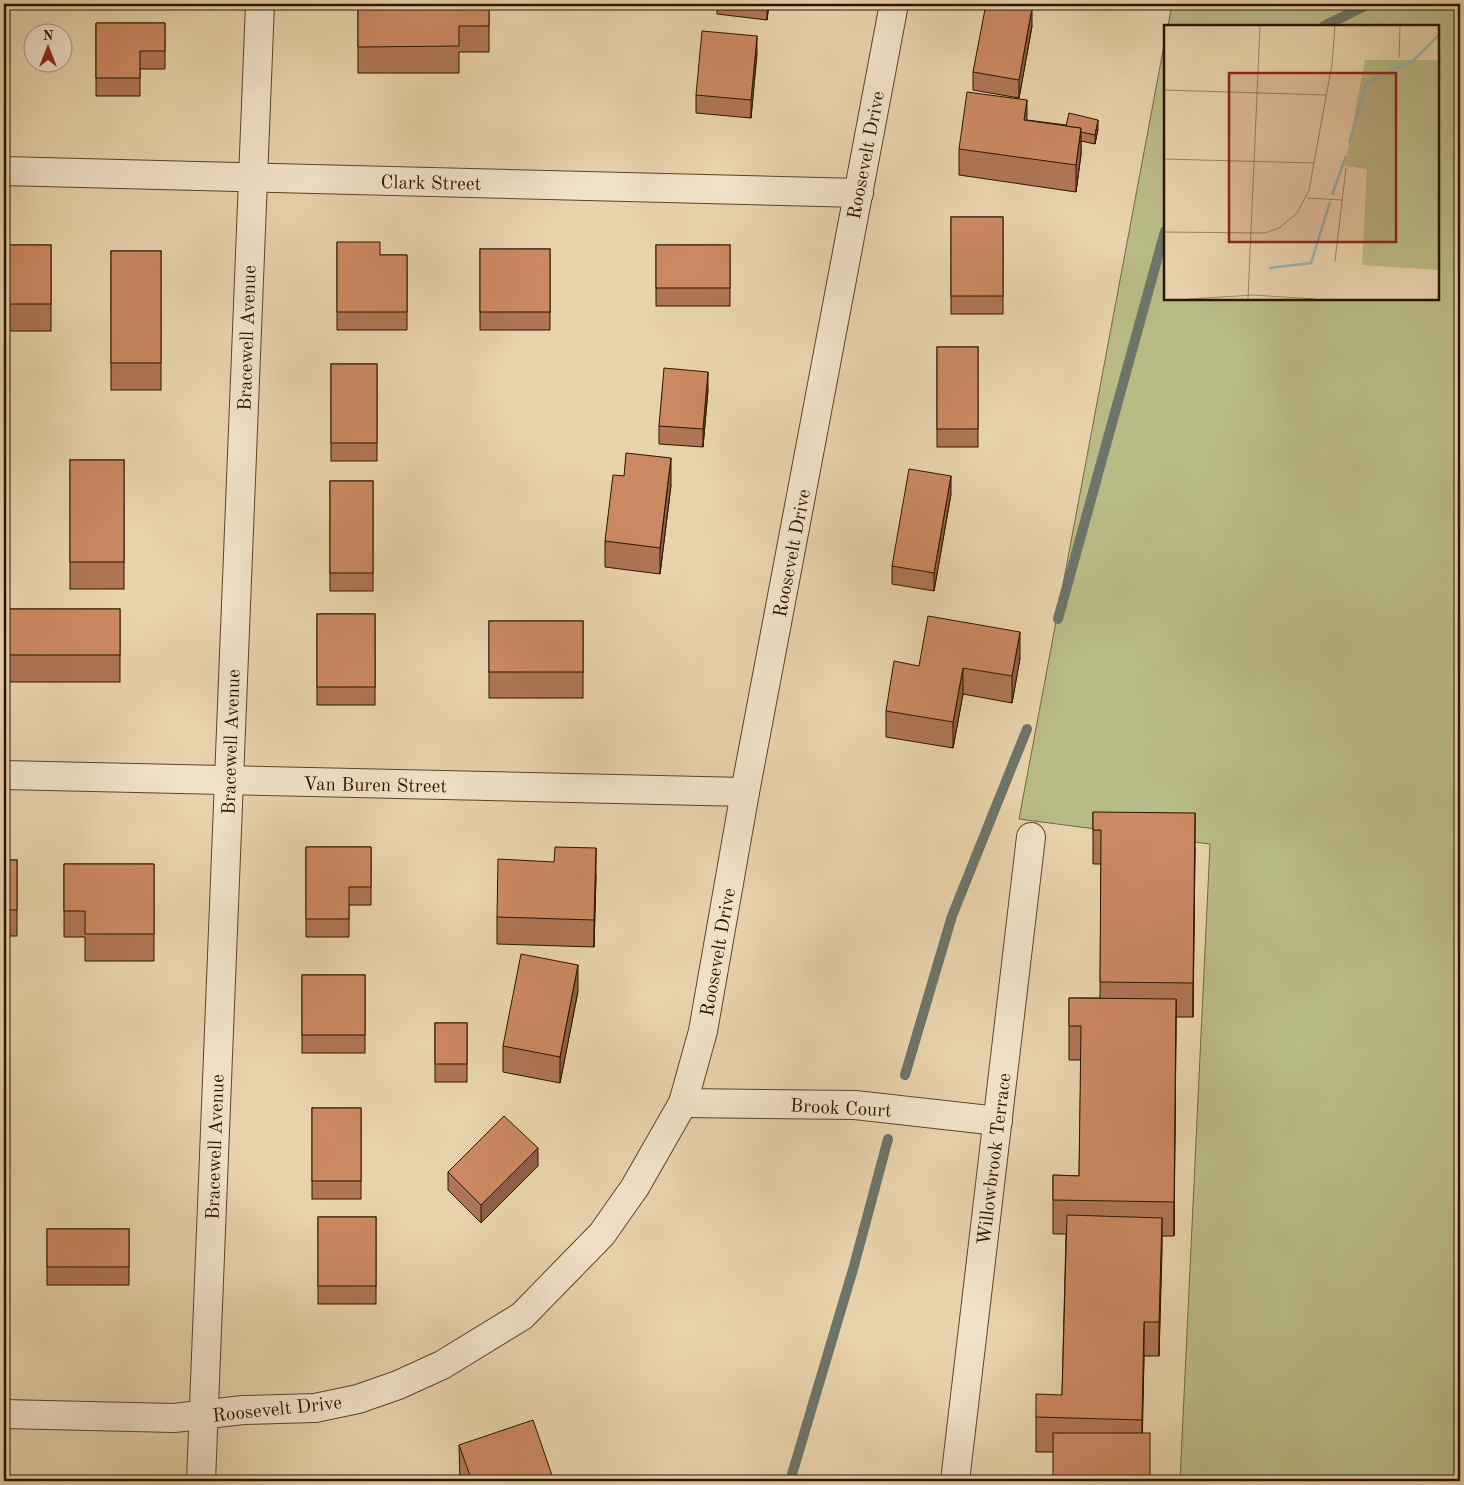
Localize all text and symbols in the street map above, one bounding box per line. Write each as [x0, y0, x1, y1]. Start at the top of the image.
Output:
north arrow [22, 22, 72, 72]
inset map [1164, 25, 1439, 300]
text: N [43, 29, 54, 43]
street label: Roosevelt Drive [846, 90, 889, 221]
street label: Clark Street [381, 174, 481, 195]
street label: Bracewell Avenue [236, 265, 261, 411]
street label: Roosevelt Drive [772, 488, 815, 619]
street label: Bracewell Avenue [220, 669, 245, 815]
street label: Van Buren Street [303, 776, 447, 797]
street label: Roosevelt Drive [699, 887, 740, 1018]
street label: Willowbrook Terrace [975, 1072, 1015, 1246]
street label: Bracewell Avenue [204, 1074, 229, 1220]
street label: Brook Court [790, 1097, 892, 1122]
street label: Roosevelt Drive [212, 1394, 343, 1427]

